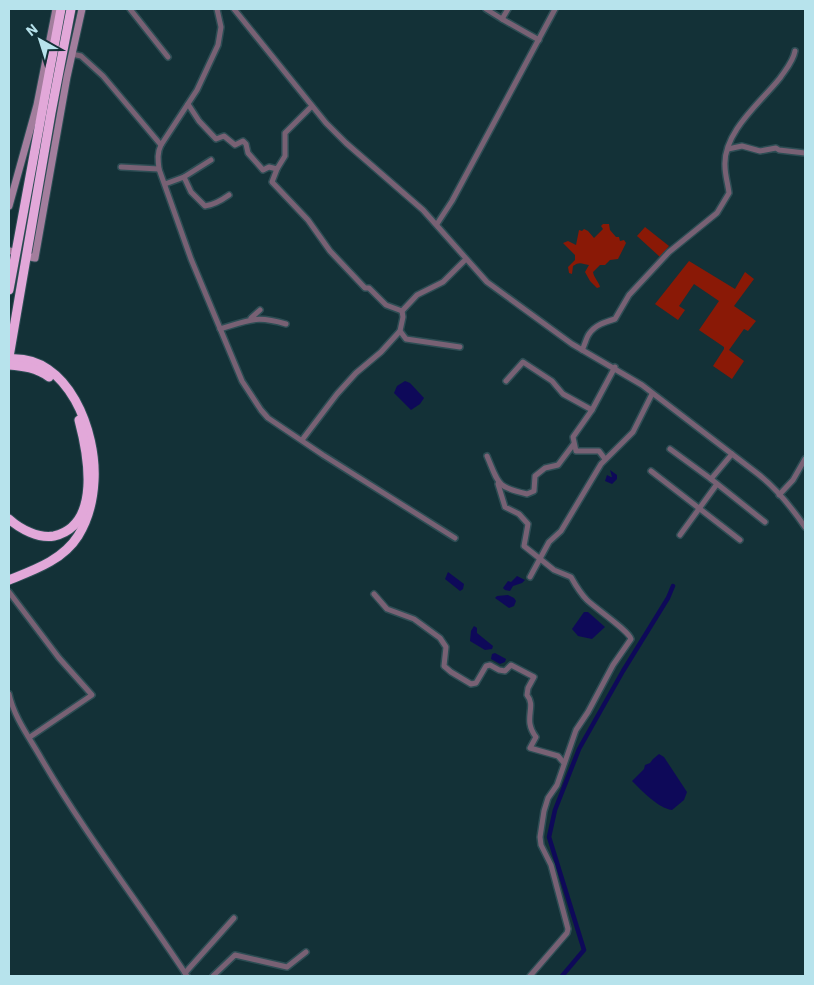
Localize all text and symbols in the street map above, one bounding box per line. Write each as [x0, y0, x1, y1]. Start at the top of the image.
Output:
north arrow [15, 15, 65, 65]
text: N [22, 20, 41, 40]

